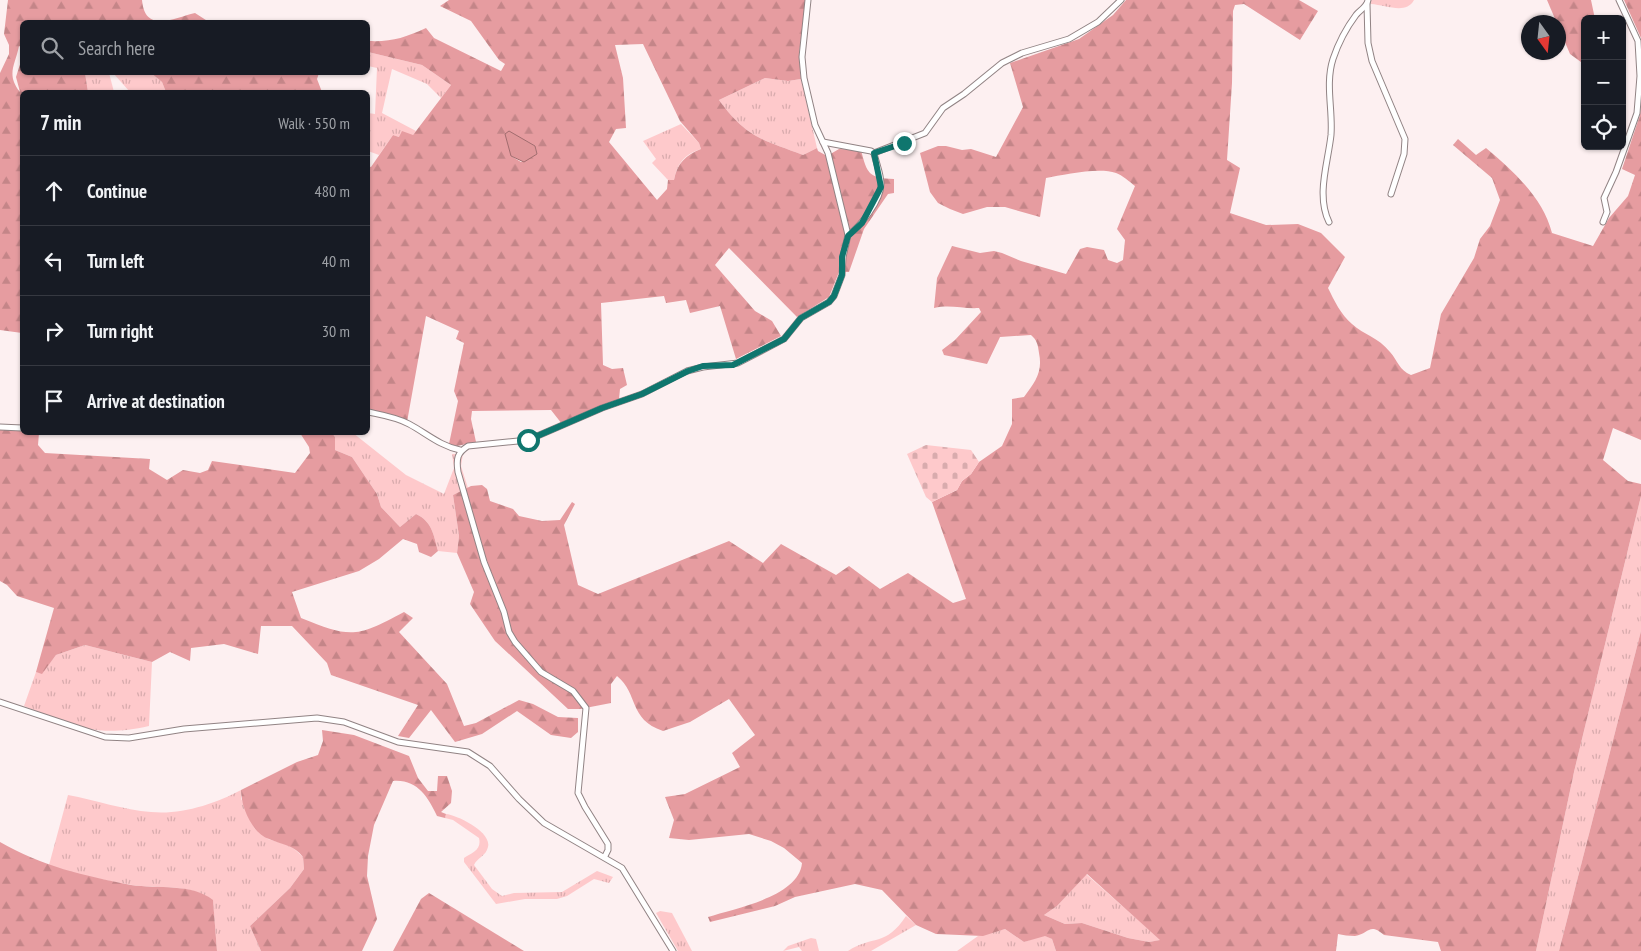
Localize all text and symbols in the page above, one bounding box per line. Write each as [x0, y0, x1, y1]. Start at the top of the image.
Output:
north arrow [1521, 15, 1566, 60]
map controls [1581, 15, 1626, 150]
button: + [1581, 15, 1626, 60]
search box [20, 20, 370, 75]
icon: search [38, 34, 66, 62]
text: Search here [78, 36, 155, 60]
button: − [1581, 60, 1626, 105]
button: locate [1581, 105, 1626, 150]
text: 7 min [40, 109, 82, 136]
text: Walk · 550 m [278, 113, 350, 133]
route end [893, 132, 916, 155]
icon: ahead [40, 177, 68, 205]
text: Continue [87, 179, 147, 203]
text: 480 m [315, 181, 350, 201]
icon: left [40, 247, 68, 275]
text: Turn left [87, 249, 144, 273]
text: 40 m [322, 251, 350, 271]
icon: right [40, 317, 68, 345]
text: Turn right [87, 319, 153, 343]
text: 30 m [322, 321, 350, 341]
icon: arrive [40, 387, 68, 415]
text: Arrive at destination [87, 389, 225, 413]
route start [517, 429, 540, 452]

